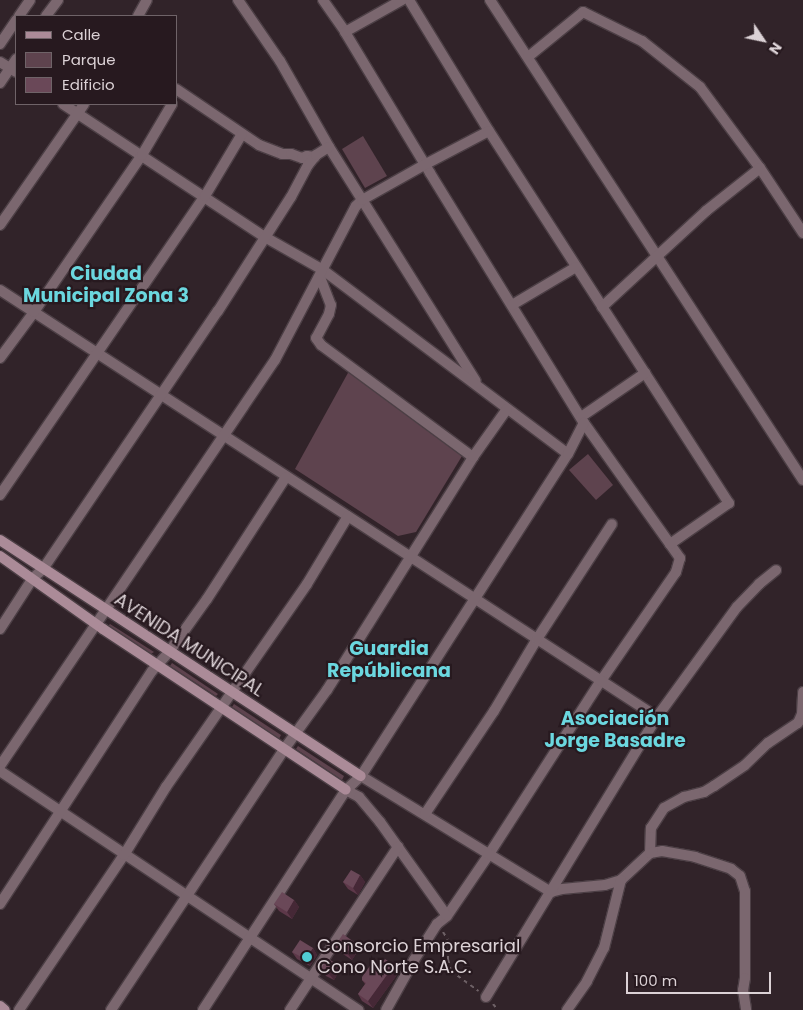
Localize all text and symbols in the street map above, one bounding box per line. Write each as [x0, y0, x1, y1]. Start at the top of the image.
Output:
legend [15, 15, 178, 105]
north arrow [738, 15, 788, 65]
text: Calle [62, 24, 100, 45]
text: N [764, 38, 787, 58]
text: Parque [62, 49, 115, 70]
text: Edificio [62, 74, 115, 95]
district label: Ciudad Municipal Zona 3 [23, 263, 189, 307]
street label: AVENIDA MUNICIPAL [110, 589, 268, 701]
district label: Guardia Repúblicana [327, 638, 451, 682]
district label: Asociación Jorge Basadre [544, 708, 686, 752]
place label: Consorcio Empresarial Cono Norte S.A.C. [317, 936, 520, 979]
marker: Consorcio Empresarial Cono Norte S.A.C. [301, 951, 313, 963]
scale bar [628, 962, 773, 994]
text: 100 m [634, 970, 677, 991]

